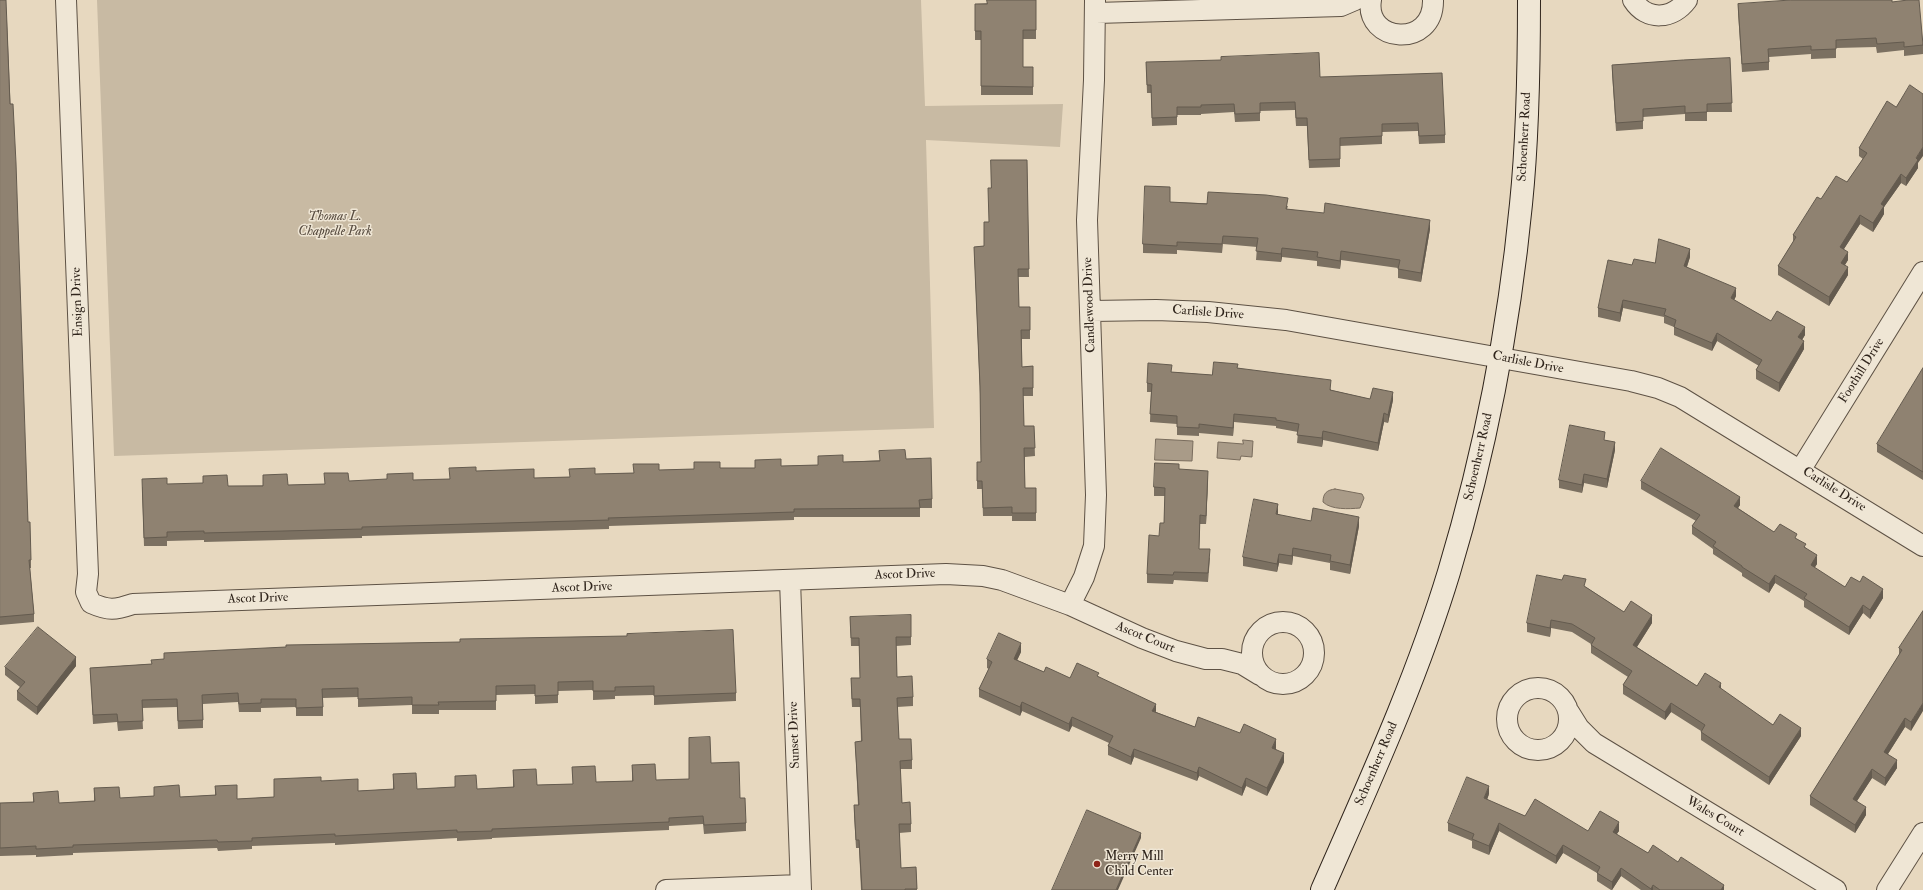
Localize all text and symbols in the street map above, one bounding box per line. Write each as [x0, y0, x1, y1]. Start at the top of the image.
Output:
street label: Schoenherr Road [1515, 92, 1535, 182]
park label: Thomas L. Chappelle Park [298, 209, 372, 240]
street label: Candlewood Drive [1081, 257, 1099, 353]
street label: Ensign Drive [69, 267, 87, 337]
street label: Carlisle Drive [1172, 303, 1244, 323]
street label: Foothill Drive [1836, 335, 1888, 407]
street label: Carlisle Drive [1491, 348, 1565, 378]
street label: Schoenherr Road [1461, 412, 1497, 502]
street label: Carlisle Drive [1799, 464, 1869, 516]
street label: Ascot Drive [874, 566, 936, 584]
street label: Ascot Drive [551, 579, 613, 597]
street label: Ascot Drive [227, 590, 289, 608]
street label: Ascot Court [1113, 619, 1177, 657]
street label: Sunset Drive [786, 701, 804, 769]
street label: Schoenherr Road [1352, 720, 1402, 808]
street label: Wales Court [1683, 794, 1747, 840]
place label: Merry Mill Child Center [1105, 849, 1173, 880]
marker: Merry Mill Child Center [1092, 859, 1102, 869]

